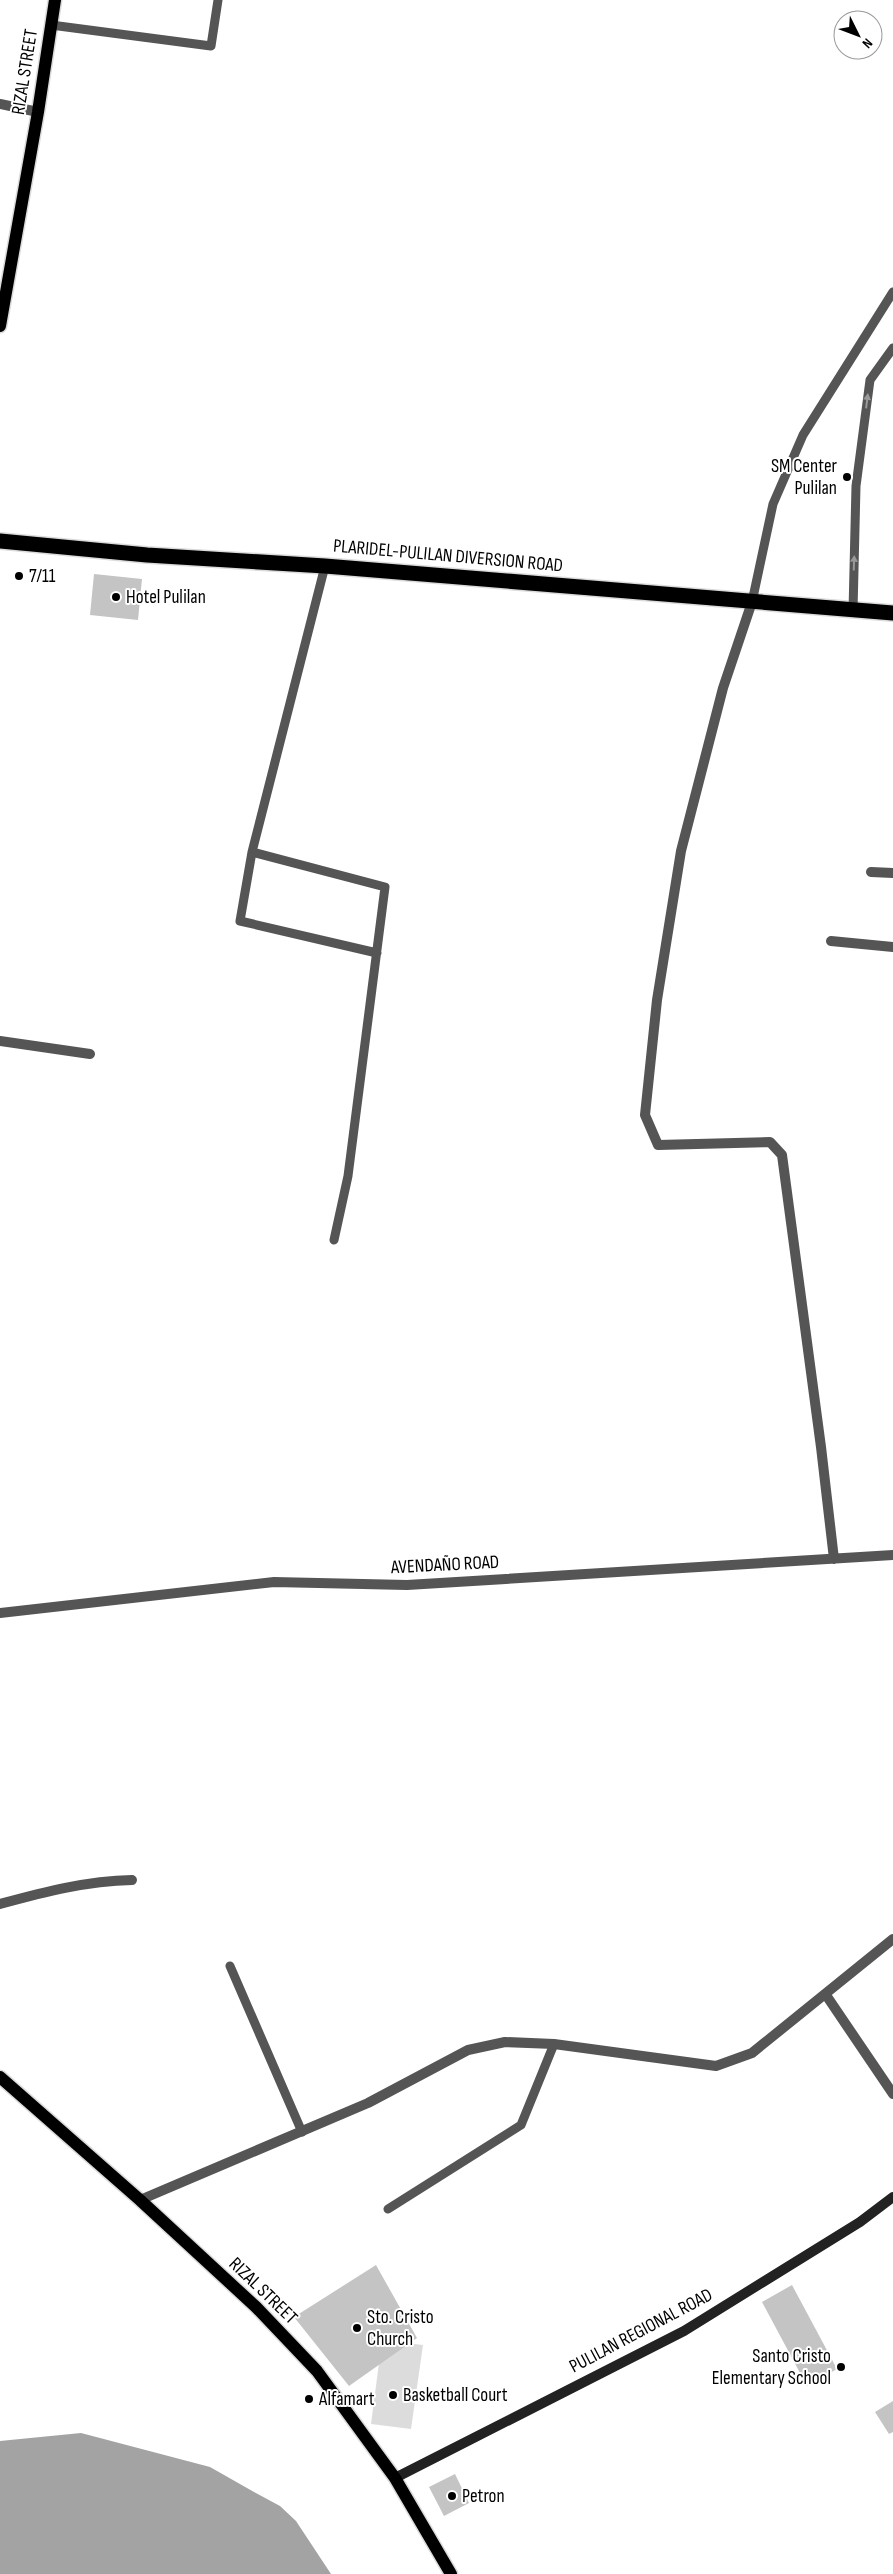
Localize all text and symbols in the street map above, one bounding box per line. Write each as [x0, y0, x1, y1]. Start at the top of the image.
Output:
north arrow [833, 10, 883, 60]
street label: RIZAL STREET [7, 27, 43, 117]
text: N [858, 35, 876, 52]
one-way arrow [863, 392, 871, 408]
place label: SM Center Pulilan [771, 455, 838, 500]
marker: SM Center Pulilan [841, 471, 853, 483]
street label: PLARIDEL-PULILAN DIVERSION ROAD [332, 535, 564, 577]
one-way arrow [850, 554, 858, 570]
place label: 7/11 [29, 565, 56, 588]
marker: 7/11 [13, 570, 25, 582]
place label: Hotel Pulilan [126, 586, 206, 609]
marker: Hotel Pulilan [110, 591, 122, 603]
street label: AVENDAÑO ROAD [389, 1551, 500, 1579]
street label: RIZAL STREET [224, 2253, 302, 2330]
street label: PULILAN REGIONAL ROAD [566, 2284, 716, 2378]
place label: Sto. Cristo Church [367, 2306, 434, 2351]
marker: Sto. Cristo Church [351, 2322, 363, 2334]
place label: Santo Cristo Elementary School [712, 2345, 831, 2390]
marker: Santo Cristo Elementary School [835, 2361, 847, 2373]
place label: Basketball Court [403, 2384, 508, 2407]
place label: Alfamart [318, 2388, 375, 2411]
marker: Basketball Court [387, 2389, 399, 2401]
marker: Alfamart [303, 2393, 315, 2405]
place label: Petron [462, 2485, 505, 2508]
marker: Petron [446, 2490, 458, 2502]

